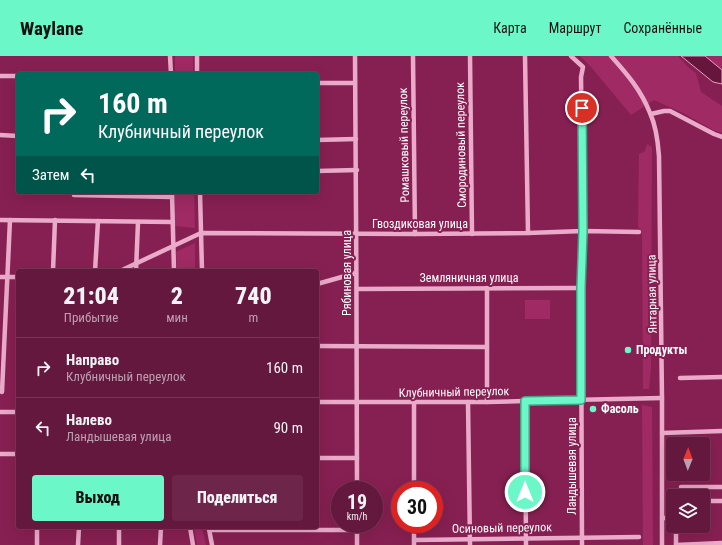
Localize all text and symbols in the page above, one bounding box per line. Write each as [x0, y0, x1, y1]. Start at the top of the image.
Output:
text: Waylane [20, 17, 83, 40]
text: Карта [493, 20, 527, 36]
text: Маршрут [549, 20, 601, 36]
text: Сохранённые [623, 20, 702, 36]
street label: Смородиновый переулок [453, 82, 469, 208]
text: 160 m [98, 87, 168, 120]
street label: Ромашковый переулок [396, 87, 412, 203]
icon: right [32, 88, 84, 140]
pin [565, 91, 599, 125]
icon: arrive [571, 97, 593, 119]
text: Клубничный переулок [98, 121, 264, 142]
icon: left [77, 164, 99, 186]
text: Затем [32, 166, 69, 184]
street label: Гвоздиковая улица [372, 217, 468, 231]
street label: Рябиновая улица [340, 230, 354, 316]
street label: Янтарная улица [644, 254, 660, 334]
street label: Земляничная улица [420, 271, 519, 285]
text: 21:04 [63, 282, 119, 310]
text: 2 [171, 282, 183, 310]
text: 740 [235, 282, 272, 310]
text: Прибытие [64, 310, 118, 325]
text: мин [166, 310, 188, 325]
text: m [248, 310, 258, 325]
place label: Продукты [636, 343, 687, 357]
marker: Продукты [623, 345, 633, 355]
text: Направо [66, 351, 119, 369]
icon: right [32, 357, 54, 379]
text: 160 m [266, 359, 303, 377]
text: Клубничный переулок [66, 369, 186, 384]
street label: Клубничный переулок [399, 384, 510, 400]
place label: Фасоль [601, 402, 639, 416]
marker: Фасоль [588, 404, 598, 414]
text: Налево [66, 411, 112, 429]
icon: left [32, 417, 54, 439]
street label: Ландышевая улица [565, 417, 579, 515]
text: 90 m [273, 419, 303, 437]
text: Ландышевая улица [66, 429, 171, 444]
north arrow [666, 437, 710, 481]
map controls [666, 437, 710, 533]
position arrow [504, 471, 546, 513]
button: Выход [32, 475, 164, 521]
button: Поделиться [172, 475, 303, 521]
speed limit sign: 30 [391, 481, 443, 533]
button: layers [666, 489, 710, 533]
text: 19 [347, 490, 367, 514]
text: km/h [347, 511, 367, 522]
street label: Осиновый переулок [452, 520, 552, 536]

